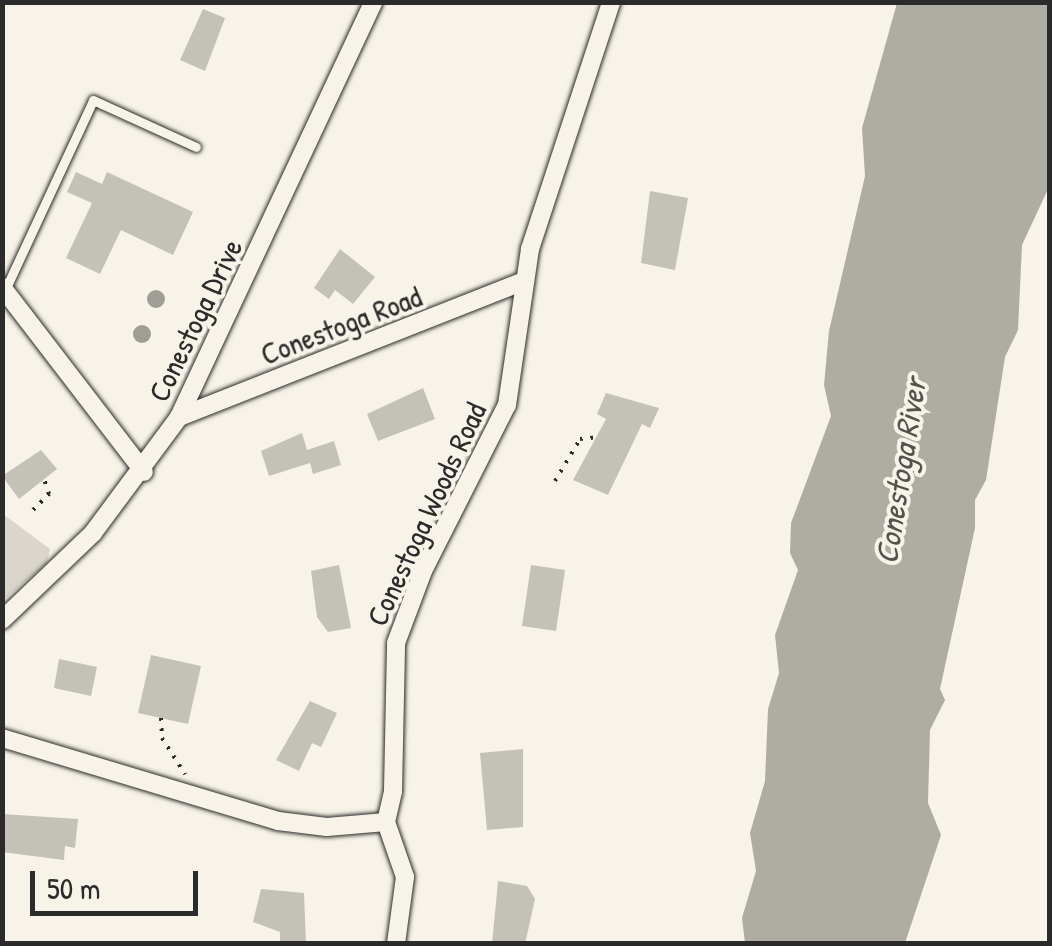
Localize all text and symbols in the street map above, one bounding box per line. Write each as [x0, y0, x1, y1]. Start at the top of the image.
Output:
street label: Conestoga Drive [140, 233, 250, 407]
street label: Conestoga Road [256, 278, 426, 372]
water label: Conestoga River [867, 375, 935, 567]
street label: Conestoga Woods Road [359, 397, 493, 631]
scale bar [35, 851, 202, 913]
text: 50 m [47, 868, 100, 908]

